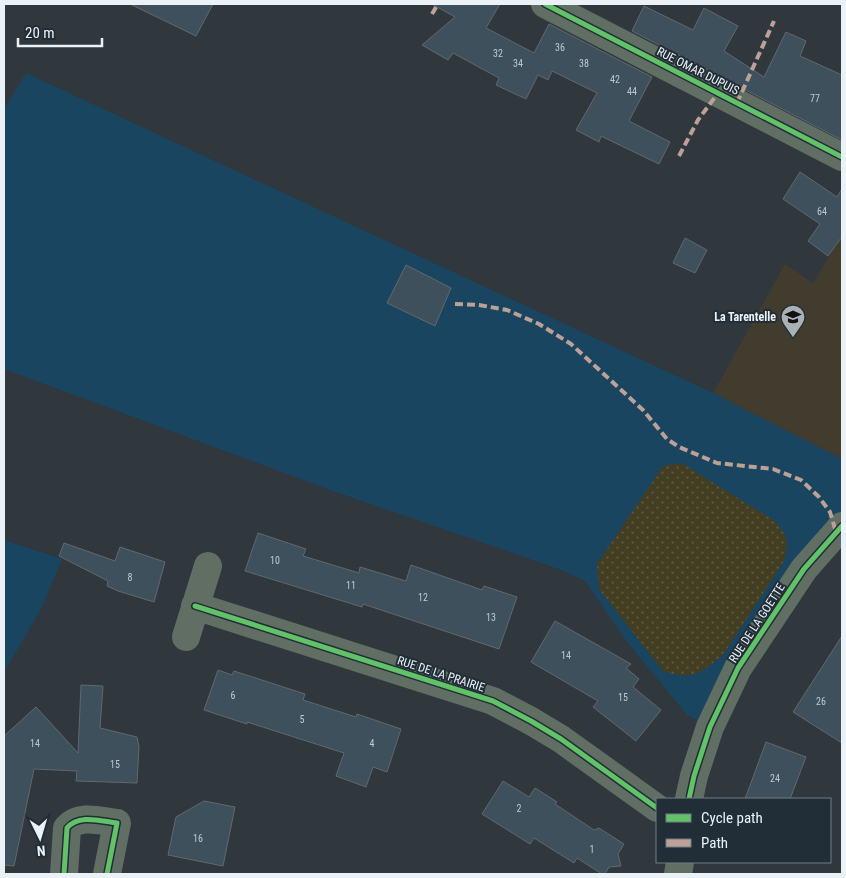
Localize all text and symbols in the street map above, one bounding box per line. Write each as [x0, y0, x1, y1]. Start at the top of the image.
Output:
scale bar [18, 15, 101, 47]
text: 20 m [25, 24, 55, 42]
house number: 36 [555, 42, 565, 53]
street label: RUE OMAR DUPUIS [655, 44, 741, 98]
house number: 32 [493, 48, 503, 59]
house number: 34 [513, 58, 523, 69]
house number: 38 [579, 58, 589, 69]
house number: 42 [610, 74, 620, 85]
house number: 44 [627, 86, 637, 97]
house number: 77 [810, 93, 820, 104]
house number: 64 [817, 206, 827, 217]
school or university icon: La Tarentelle [780, 304, 806, 338]
place label: La Tarentelle [714, 310, 776, 324]
house number: 10 [270, 555, 280, 566]
house number: 8 [128, 572, 133, 583]
house number: 11 [346, 580, 356, 591]
street label: RUE DE LA GOETTE [726, 581, 788, 665]
house number: 12 [418, 592, 428, 603]
house number: 13 [486, 612, 496, 623]
house number: 14 [561, 650, 571, 661]
street label: RUE DE LA PRAIRIE [395, 653, 487, 695]
house number: 6 [231, 690, 236, 701]
house number: 15 [618, 692, 628, 703]
house number: 26 [816, 696, 826, 707]
house number: 5 [300, 714, 305, 725]
house number: 14 [30, 738, 40, 749]
house number: 4 [370, 738, 375, 749]
house number: 15 [110, 759, 120, 770]
house number: 24 [770, 773, 780, 784]
legend [656, 798, 831, 863]
house number: 2 [517, 803, 522, 814]
text: Cycle path [701, 809, 763, 827]
north arrow [15, 813, 65, 863]
house number: 16 [193, 833, 203, 844]
text: Path [701, 834, 728, 852]
text: N [36, 843, 46, 859]
house number: 1 [590, 844, 594, 855]

